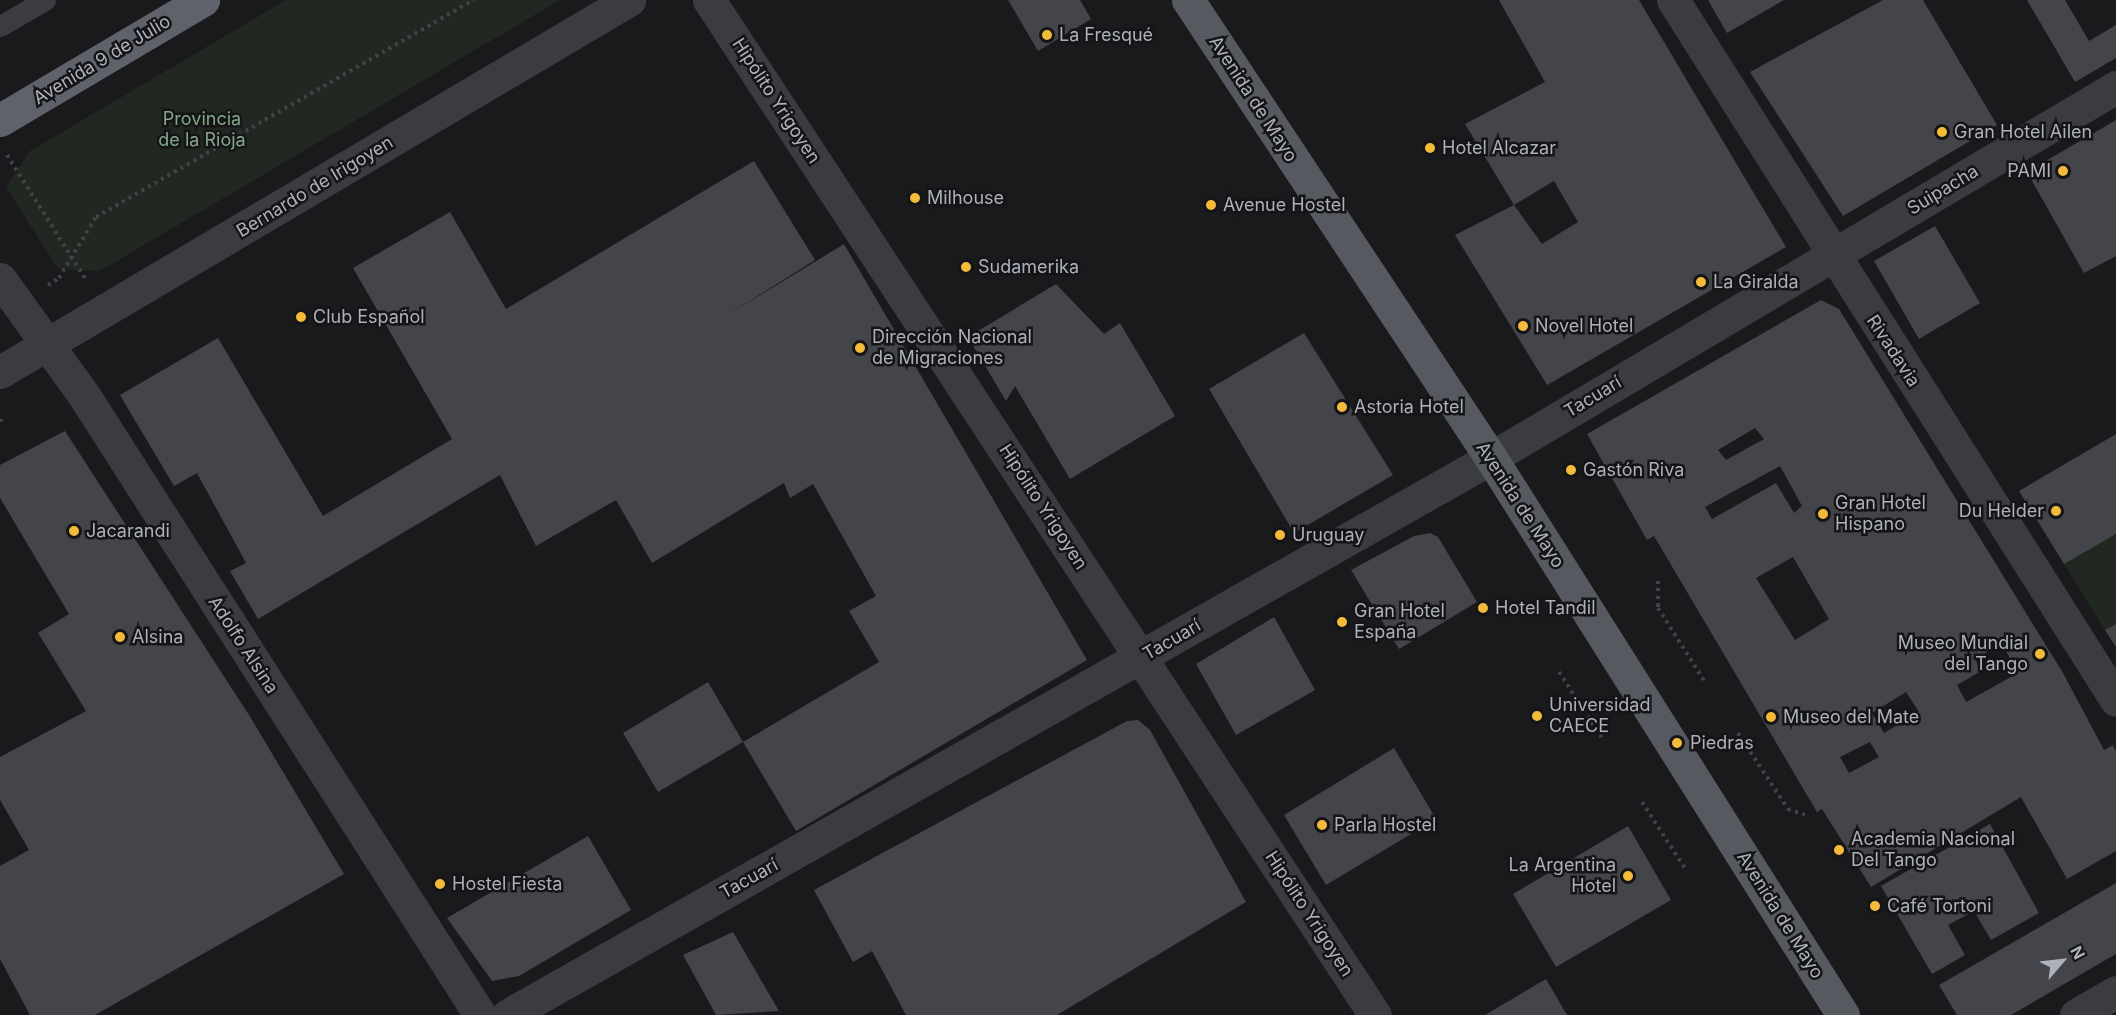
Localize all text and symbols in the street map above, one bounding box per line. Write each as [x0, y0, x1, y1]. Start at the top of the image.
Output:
street label: Avenida 9 de Julio [30, 11, 174, 109]
place label: La Fresqué [1059, 24, 1153, 46]
marker: La Fresqué [1040, 28, 1054, 42]
street label: Avenida de Mayo [1204, 32, 1302, 166]
street label: Hipólito Yrigoyen [727, 34, 825, 168]
park label: Provincia de la Rioja [158, 109, 246, 152]
place label: Gran Hotel Ailen [1954, 121, 2092, 143]
marker: Gran Hotel Ailen [1935, 125, 1949, 139]
street label: Bernardo de Irigoyen [233, 132, 397, 242]
place label: Hotel Alcazar [1442, 137, 1556, 159]
marker: Hotel Alcazar [1423, 141, 1437, 155]
street label: Suipacha [1904, 160, 1982, 220]
place label: PAMI [2007, 160, 2051, 182]
marker: PAMI [2056, 164, 2070, 178]
place label: Milhouse [927, 187, 1004, 209]
marker: Milhouse [908, 191, 922, 205]
place label: Avenue Hostel [1223, 194, 1346, 216]
marker: Avenue Hostel [1204, 198, 1218, 212]
place label: Sudamerika [978, 256, 1079, 278]
marker: Sudamerika [959, 260, 973, 274]
place label: La Giralda [1713, 271, 1799, 293]
marker: La Giralda [1694, 275, 1708, 289]
place label: Club Español [313, 306, 425, 328]
marker: Club Español [294, 310, 308, 324]
street label: Rivadavia [1862, 311, 1924, 391]
place label: Novel Hotel [1535, 315, 1633, 337]
marker: Novel Hotel [1516, 319, 1530, 333]
place label: Dirección Nacional de Migraciones [872, 327, 1032, 370]
marker: Dirección Nacional de Migraciones [853, 341, 867, 355]
street label: Tacuarí [1560, 372, 1626, 422]
place label: Astoria Hotel [1354, 396, 1464, 418]
marker: Astoria Hotel [1335, 400, 1349, 414]
street label: Avenida de Mayo [1471, 438, 1569, 572]
street label: Hipólito Yrigoyen [994, 440, 1092, 574]
place label: Gastón Riva [1583, 459, 1684, 481]
marker: Gastón Riva [1564, 463, 1578, 477]
place label: Gran Hotel Hispano [1835, 493, 1926, 536]
place label: Du Helder [1959, 500, 2044, 522]
marker: Du Helder [2049, 504, 2063, 518]
marker: Gran Hotel Hispano [1816, 507, 1830, 521]
place label: Jacarandi [86, 520, 170, 542]
marker: Jacarandi [67, 524, 81, 538]
place label: Uruguay [1292, 524, 1364, 546]
marker: Uruguay [1273, 528, 1287, 542]
street label: Adolfo Alsina [203, 592, 283, 698]
place label: Hotel Tandil [1495, 597, 1596, 619]
place label: Gran Hotel España [1354, 601, 1445, 644]
marker: Hotel Tandil [1476, 601, 1490, 615]
street label: Tacuarí [1139, 615, 1205, 665]
marker: Gran Hotel España [1335, 615, 1349, 629]
place label: Alsina [132, 626, 183, 648]
marker: Alsina [113, 630, 127, 644]
place label: Museo Mundial del Tango [1898, 633, 2028, 676]
marker: Museo Mundial del Tango [2033, 647, 2047, 661]
place label: Universidad CAECE [1549, 695, 1650, 738]
place label: Museo del Mate [1783, 706, 1919, 728]
marker: Universidad CAECE [1530, 709, 1544, 723]
marker: Museo del Mate [1764, 710, 1778, 724]
place label: Piedras [1690, 732, 1754, 754]
marker: Piedras [1668, 734, 1686, 752]
place label: Parla Hostel [1334, 814, 1436, 836]
marker: Parla Hostel [1315, 818, 1329, 832]
place label: Academia Nacional Del Tango [1851, 829, 2015, 872]
marker: Academia Nacional Del Tango [1832, 843, 1846, 857]
street label: Hipólito Yrigoyen [1260, 847, 1358, 981]
street label: Avenida de Mayo [1732, 847, 1828, 983]
street label: Tacuarí [716, 854, 782, 904]
place label: La Argentina Hotel [1509, 855, 1616, 898]
marker: La Argentina Hotel [1621, 869, 1635, 883]
place label: Hostel Fiesta [452, 873, 562, 895]
marker: Hostel Fiesta [433, 877, 447, 891]
place label: Café Tortoni [1887, 895, 1992, 917]
marker: Café Tortoni [1868, 899, 1882, 913]
north arrow [2032, 931, 2092, 991]
text: N [2066, 942, 2090, 963]

